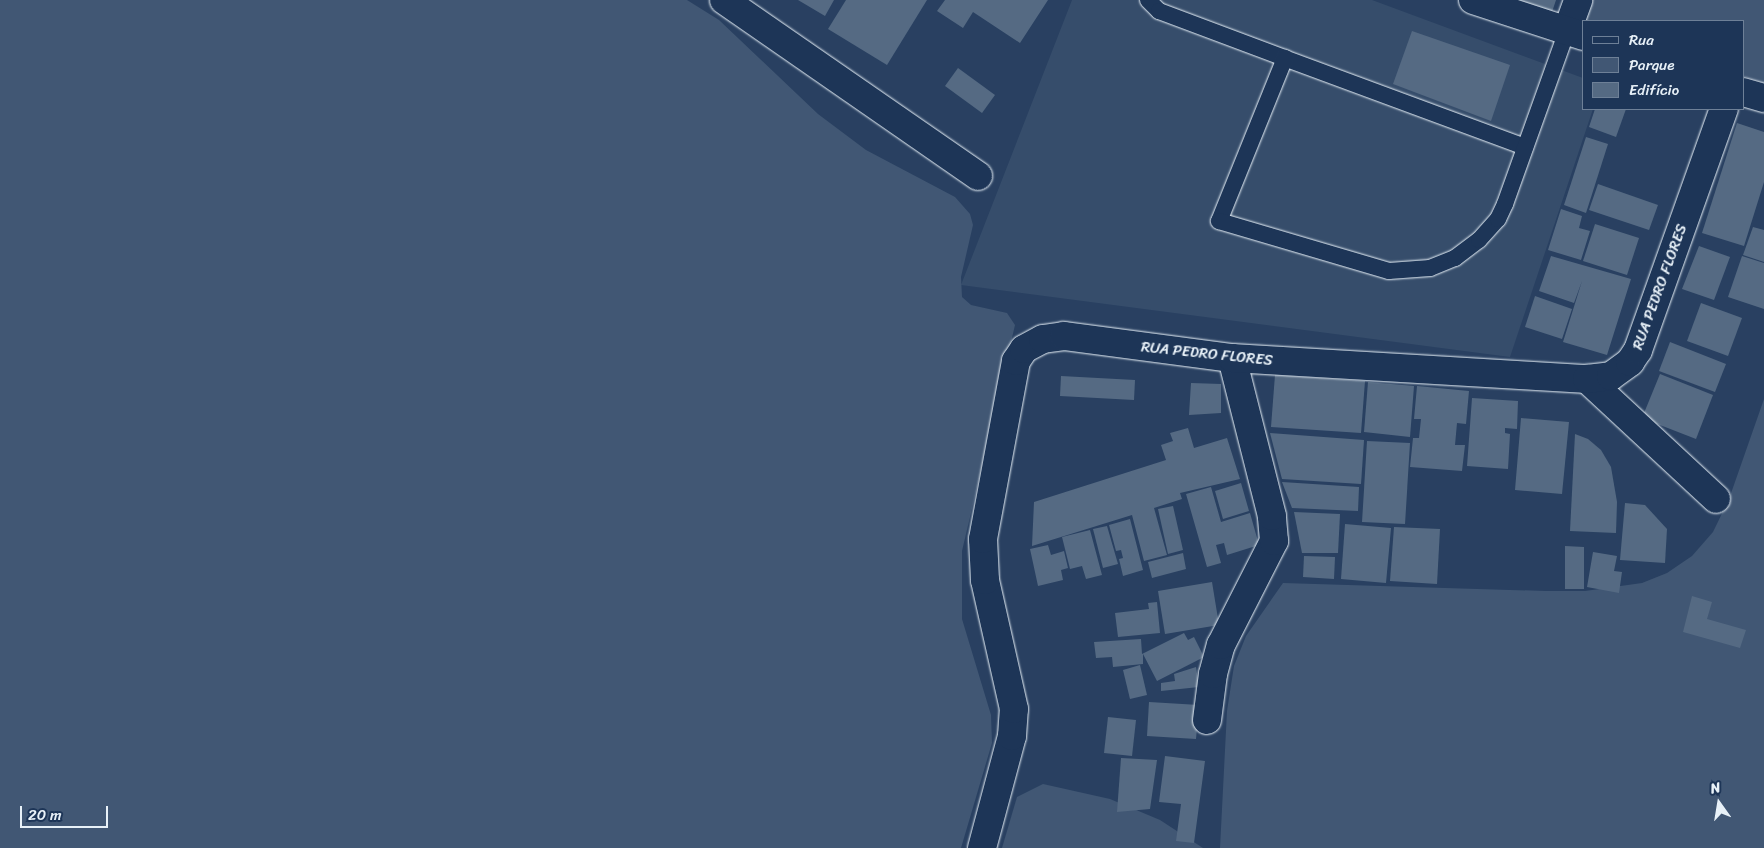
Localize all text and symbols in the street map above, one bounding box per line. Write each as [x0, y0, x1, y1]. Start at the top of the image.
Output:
legend [1582, 20, 1744, 110]
text: Rua [1629, 27, 1654, 53]
text: Parque [1629, 52, 1674, 78]
text: Edifício [1629, 77, 1679, 103]
street label: RUA PEDRO FLORES [1629, 222, 1691, 352]
street label: RUA PEDRO FLORES [1141, 338, 1273, 370]
text: N [1708, 775, 1723, 801]
north arrow [1694, 778, 1744, 828]
scale bar [22, 796, 110, 828]
text: 20 m [28, 802, 62, 828]

